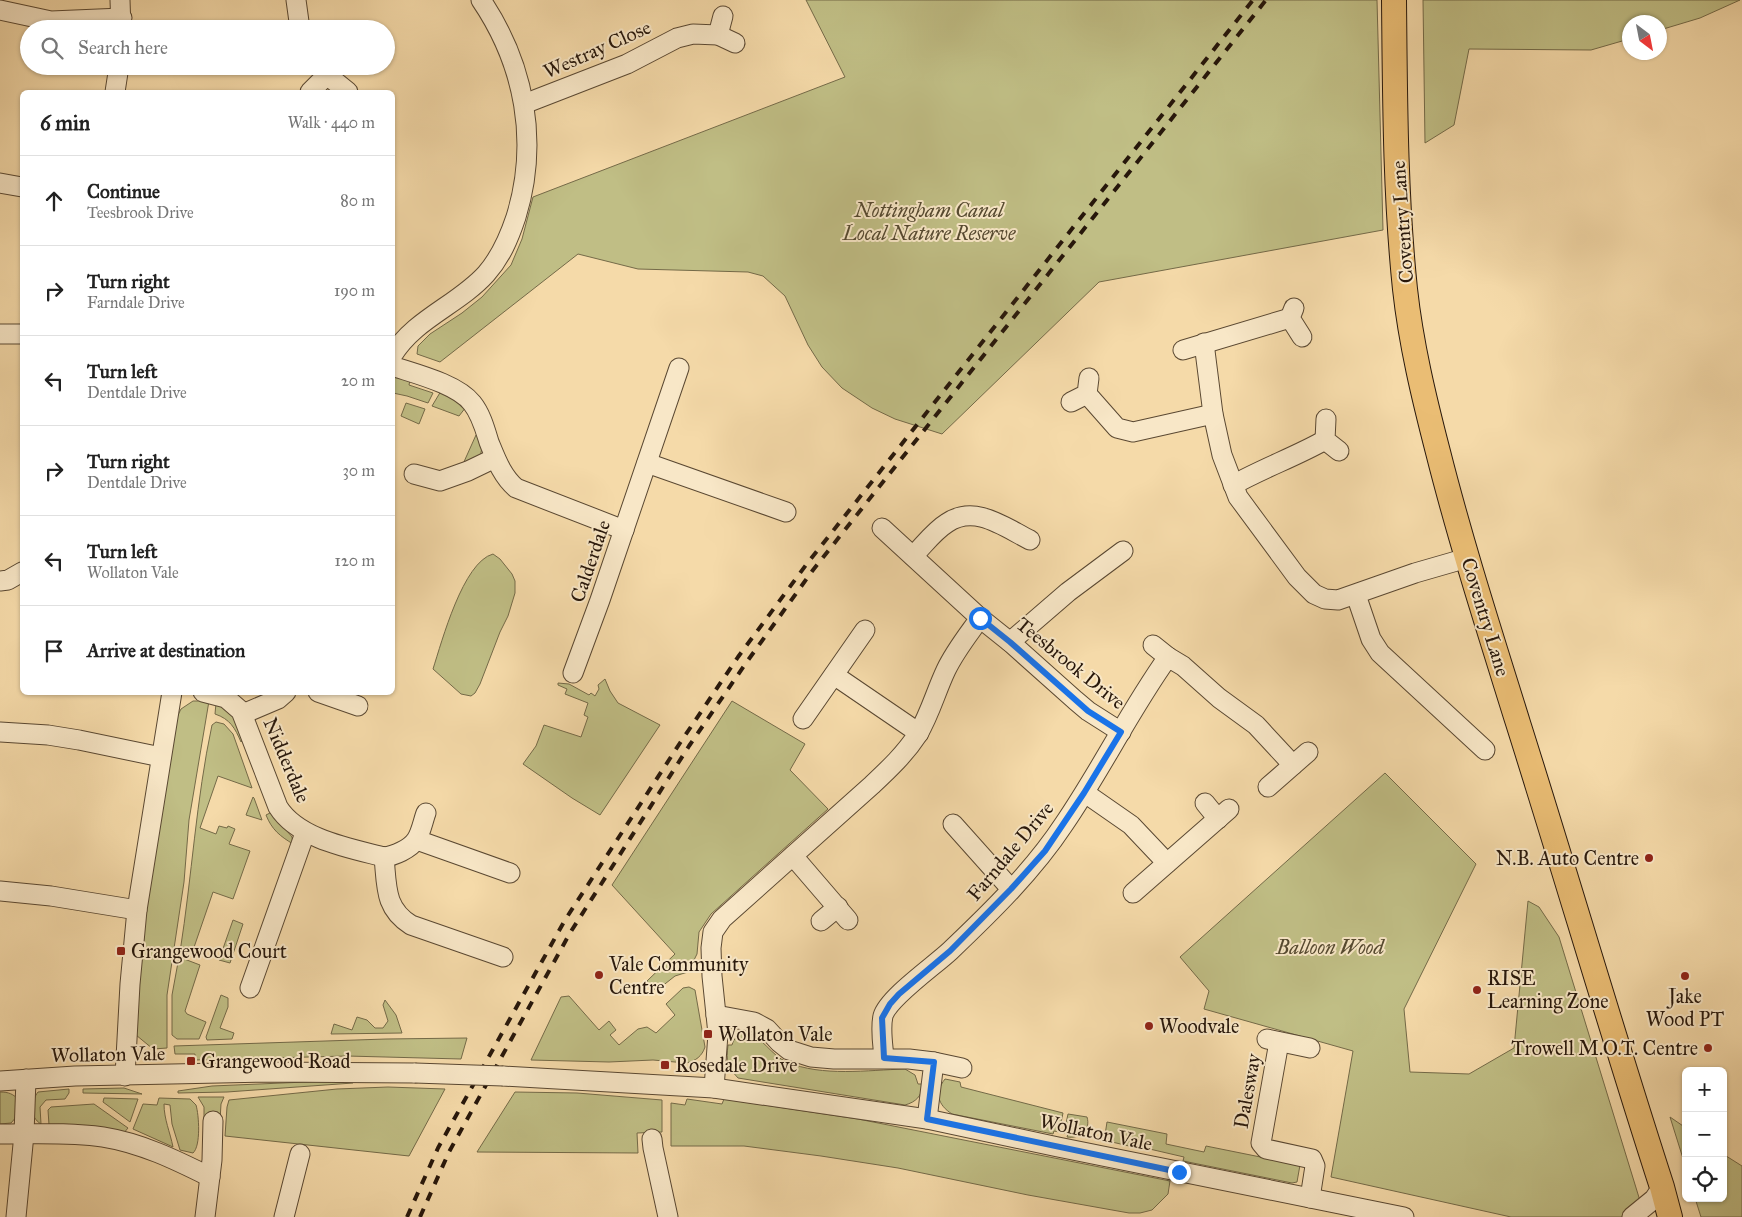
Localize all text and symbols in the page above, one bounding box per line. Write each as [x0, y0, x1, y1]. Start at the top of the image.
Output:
street label: Westray Close [540, 15, 654, 83]
north arrow [1622, 15, 1667, 60]
search box [20, 20, 395, 75]
icon: search [38, 34, 66, 62]
text: Search here [78, 36, 168, 59]
text: 6 min [40, 110, 90, 136]
text: Walk · 440 m [288, 113, 375, 132]
street label: Coventry Lane [1386, 160, 1418, 284]
text: Continue [87, 180, 160, 203]
icon: ahead [40, 187, 68, 215]
text: 80 m [340, 191, 375, 210]
park label: Nottingham Canal Local Nature Reserve [842, 198, 1016, 245]
text: Teesbrook Drive [87, 203, 194, 222]
text: Turn right [87, 270, 170, 293]
icon: right [40, 277, 68, 305]
text: 190 m [334, 281, 375, 300]
text: Farndale Drive [87, 293, 185, 312]
text: Turn left [87, 360, 157, 383]
icon: left [40, 367, 68, 395]
text: 20 m [341, 371, 375, 390]
text: Dentdale Drive [87, 383, 187, 402]
text: Turn right [87, 450, 170, 473]
icon: right [40, 457, 68, 485]
text: 30 m [342, 461, 375, 480]
text: Dentdale Drive [87, 473, 187, 492]
street label: Calderdale [565, 517, 615, 605]
text: Turn left [87, 540, 157, 563]
icon: left [40, 547, 68, 575]
text: 120 m [335, 551, 375, 570]
street label: Coventry Lane [1457, 555, 1515, 679]
text: Wollaton Vale [87, 563, 179, 582]
route start [969, 607, 992, 630]
street label: Teesbrook Drive [1012, 612, 1130, 714]
icon: arrive [40, 637, 68, 665]
text: Arrive at destination [87, 639, 245, 662]
street label: Nidderdale [258, 714, 316, 806]
street label: Farndale Drive [962, 797, 1058, 905]
place label: N.B. Auto Centre [1496, 846, 1639, 870]
marker: N.B. Auto Centre [1643, 852, 1655, 864]
park label: Balloon Wood [1275, 935, 1385, 959]
place label: Grangewood Court [131, 939, 287, 964]
marker: Grangewood Court [115, 945, 127, 957]
place label: Vale Community Centre [608, 952, 749, 999]
place label: RISE Learning Zone [1487, 966, 1609, 1014]
marker: Vale Community Centre [593, 969, 605, 981]
marker: Jake Wood PT [1679, 970, 1691, 982]
marker: RISE Learning Zone [1471, 984, 1483, 996]
place label: Jake Wood PT [1646, 984, 1724, 1031]
place label: Woodvale [1159, 1014, 1239, 1038]
marker: Woodvale [1143, 1020, 1155, 1032]
place label: Wollaton Vale [718, 1022, 833, 1046]
marker: Wollaton Vale [702, 1028, 714, 1040]
place label: Trowell M.O.T. Centre [1511, 1036, 1698, 1060]
street label: Wollaton Vale [51, 1041, 165, 1067]
marker: Trowell M.O.T. Centre [1702, 1042, 1714, 1054]
place label: Grangewood Road [201, 1049, 350, 1074]
street label: Dalesway [1229, 1051, 1266, 1130]
place label: Rosedale Drive [675, 1053, 797, 1077]
marker: Grangewood Road [185, 1055, 197, 1067]
marker: Rosedale Drive [659, 1059, 671, 1071]
map controls [1682, 1067, 1727, 1202]
button: + [1682, 1067, 1727, 1112]
street label: Wollaton Vale [1038, 1108, 1154, 1156]
button: − [1682, 1112, 1727, 1157]
button: locate [1682, 1157, 1727, 1202]
route end [1168, 1161, 1191, 1184]

